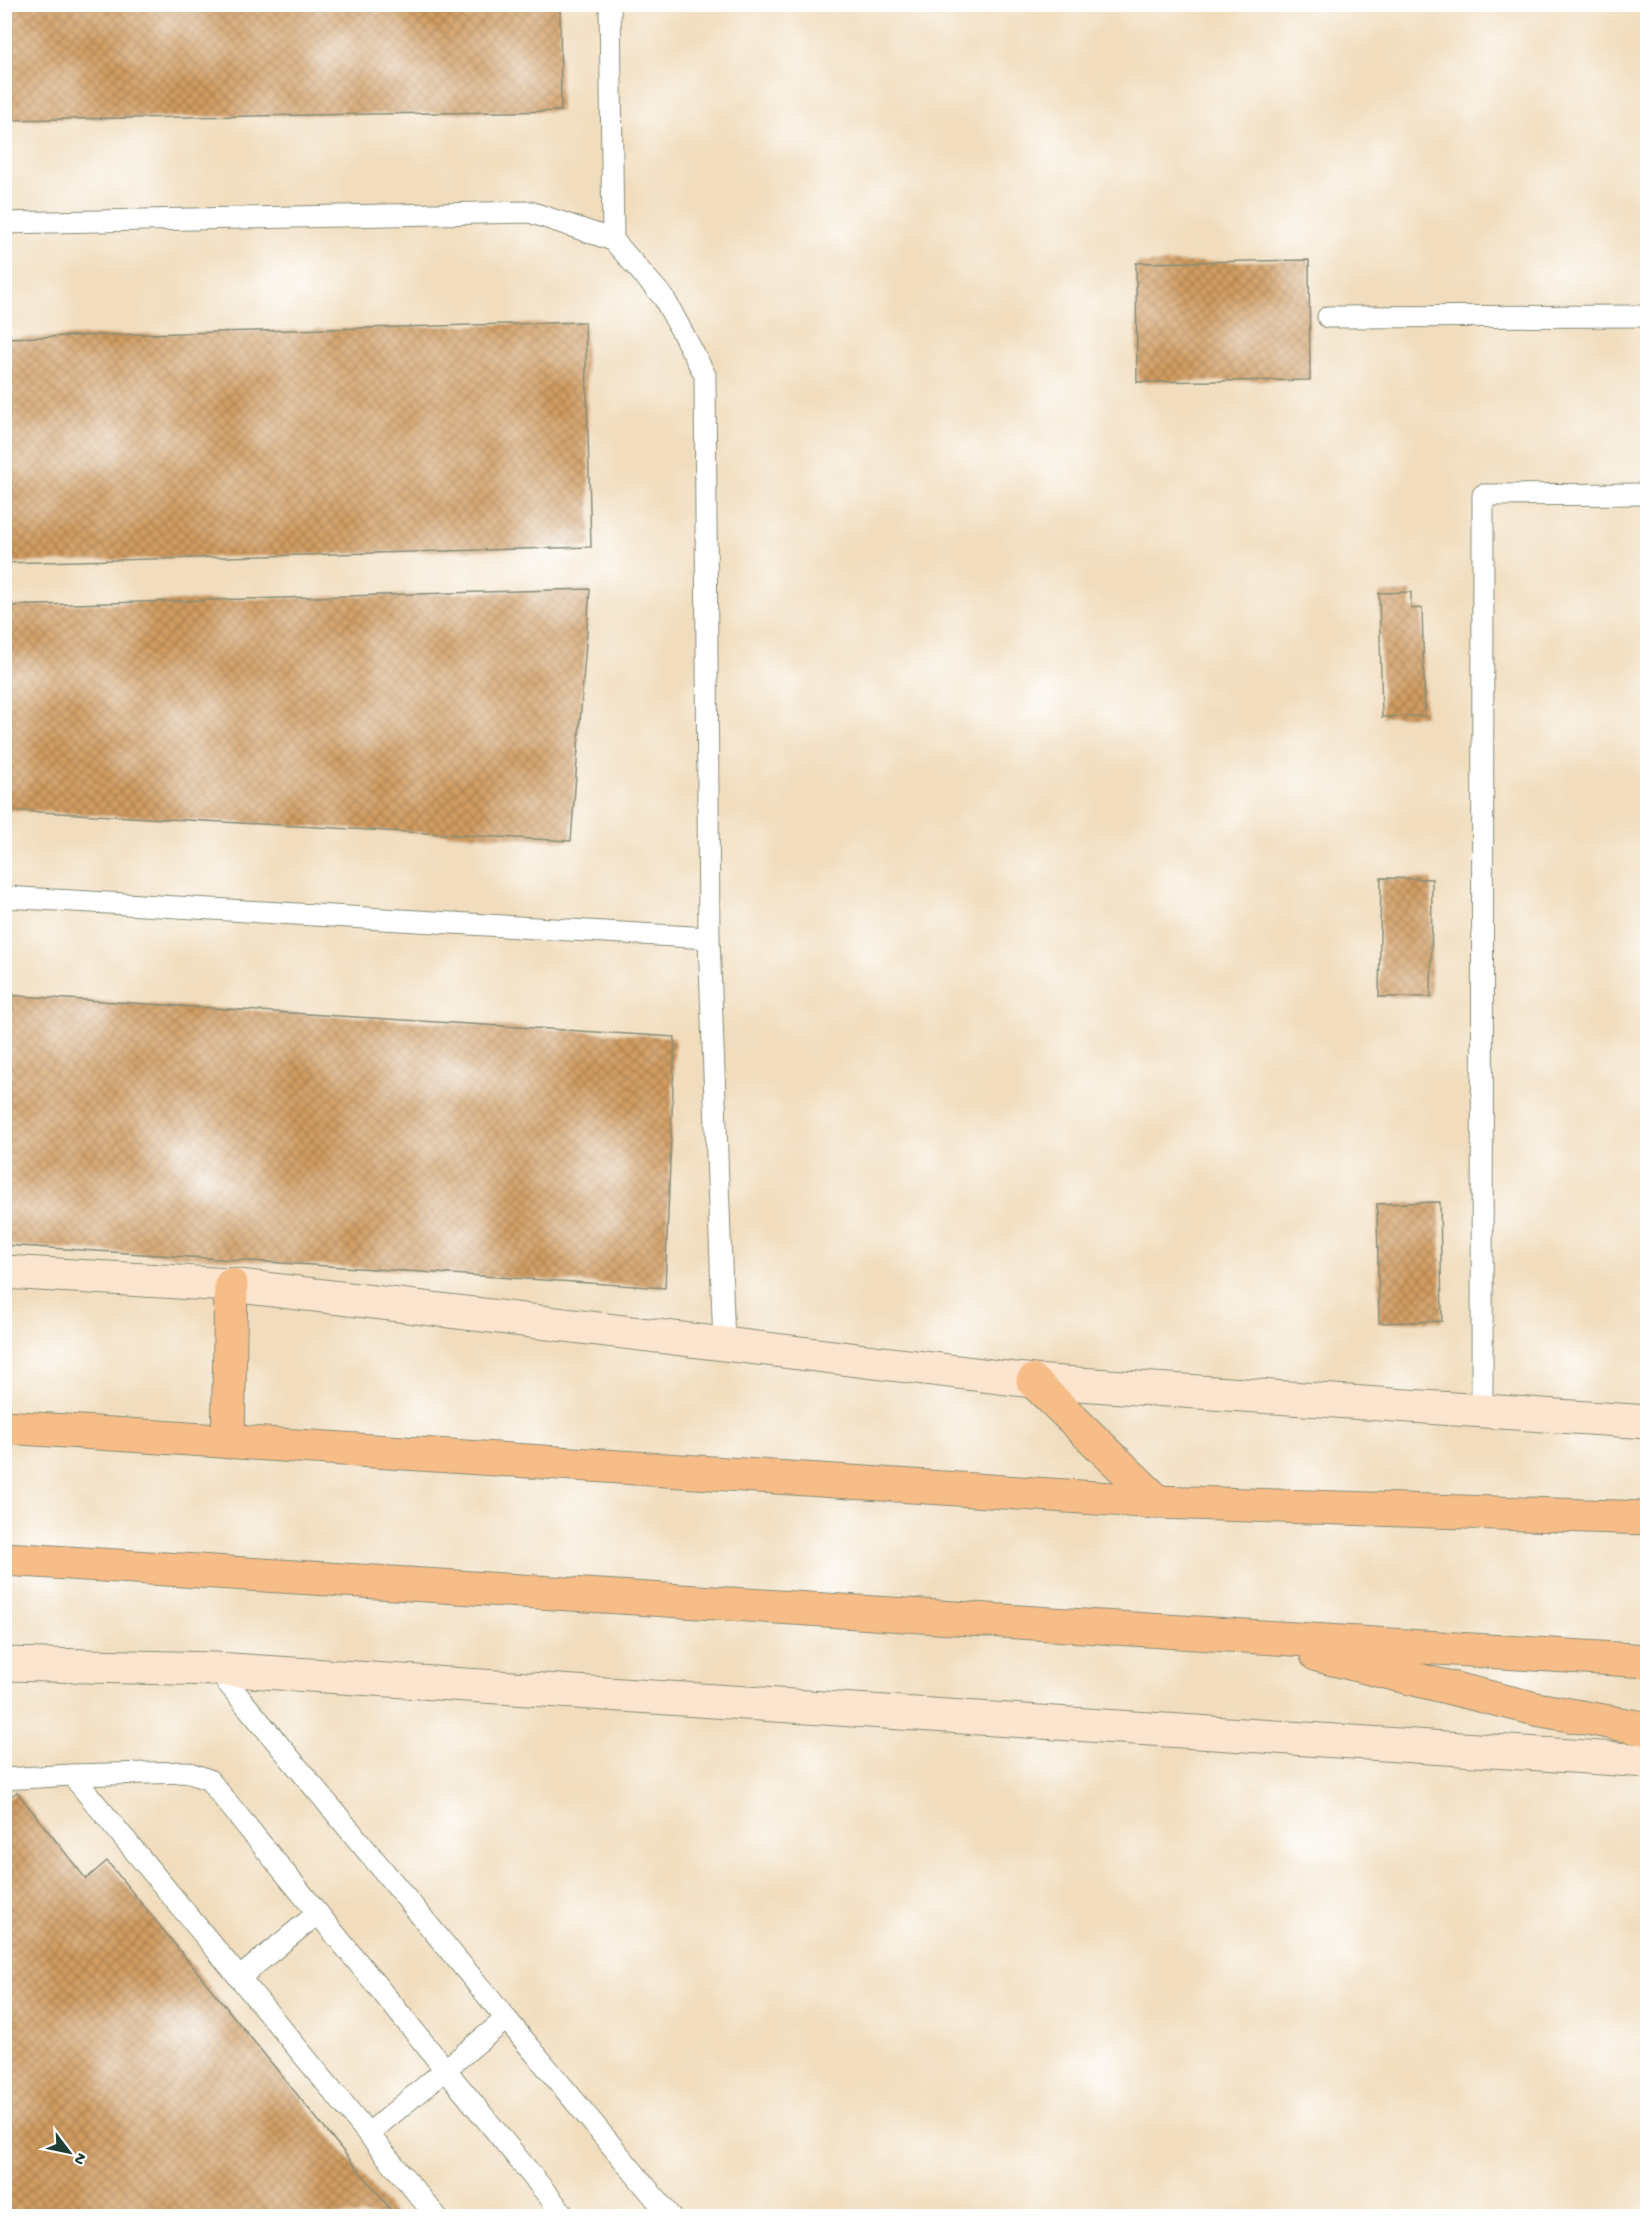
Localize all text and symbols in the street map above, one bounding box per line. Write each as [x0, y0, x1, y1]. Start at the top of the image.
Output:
north arrow [39, 2122, 99, 2182]
text: N [68, 2149, 90, 2168]

